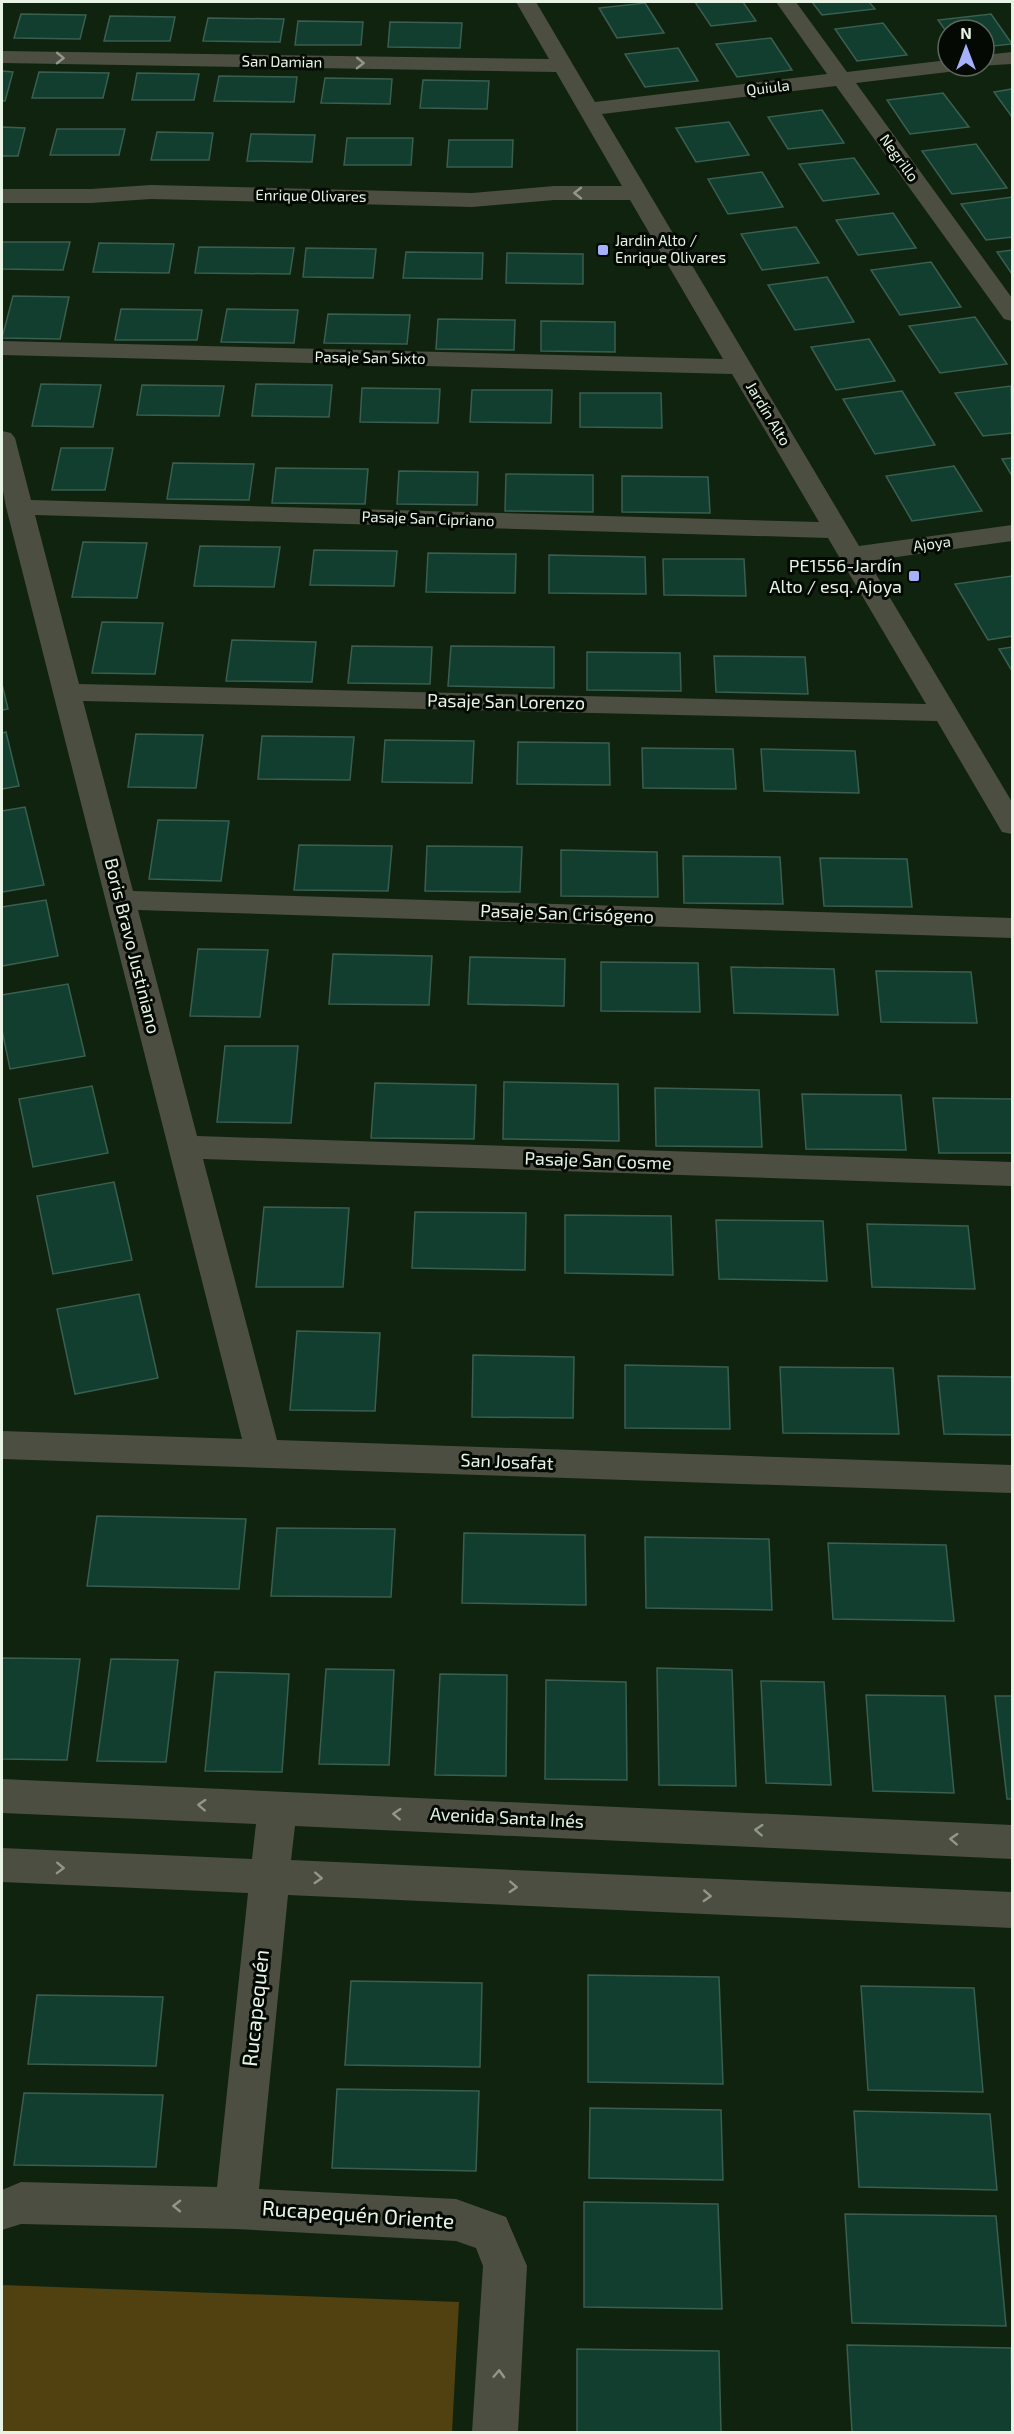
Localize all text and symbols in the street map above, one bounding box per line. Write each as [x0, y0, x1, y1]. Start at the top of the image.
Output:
north arrow [936, 18, 996, 78]
text: N [960, 23, 972, 42]
street label: San Damian [242, 51, 323, 71]
one-way arrow [55, 52, 64, 64]
one-way arrow [355, 57, 364, 69]
street label: Quiula [745, 75, 791, 100]
street label: Negrillo [877, 130, 923, 185]
street label: Enrique Olivares [255, 185, 367, 205]
one-way arrow [573, 187, 582, 199]
place label: Jardin Alto / Enrique Olivares [615, 231, 726, 266]
marker: Jardin Alto / Enrique Olivares [596, 243, 610, 257]
street label: Pasaje San Sixto [314, 347, 426, 368]
street label: Jardín Alto [743, 378, 795, 449]
street label: Pasaje San Cipriano [361, 507, 495, 530]
street label: Ajoya [912, 531, 952, 556]
place label: PE1556-Jardín Alto / esq. Ajoya [769, 554, 902, 597]
marker: PE1556-Jardín Alto / esq. Ajoya [907, 569, 921, 583]
street label: Pasaje San Lorenzo [427, 689, 585, 713]
street label: Boris Bravo Justiniano [101, 856, 165, 1036]
street label: Pasaje San Crisógeno [480, 899, 654, 927]
street label: Pasaje San Cosme [524, 1146, 672, 1174]
street label: San Josafat [460, 1448, 554, 1474]
one-way arrow [197, 1798, 206, 1811]
street label: Avenida Santa Inés [429, 1802, 585, 1832]
one-way arrow [392, 1807, 401, 1820]
one-way arrow [755, 1823, 764, 1836]
one-way arrow [950, 1833, 959, 1846]
one-way arrow [55, 1861, 64, 1874]
one-way arrow [313, 1872, 322, 1885]
one-way arrow [508, 1881, 517, 1894]
one-way arrow [703, 1890, 712, 1903]
street label: Rucapequén [236, 1948, 273, 2068]
street label: Rucapequén Oriente [261, 2194, 455, 2233]
one-way arrow [173, 2200, 182, 2212]
one-way arrow [492, 2370, 505, 2379]

